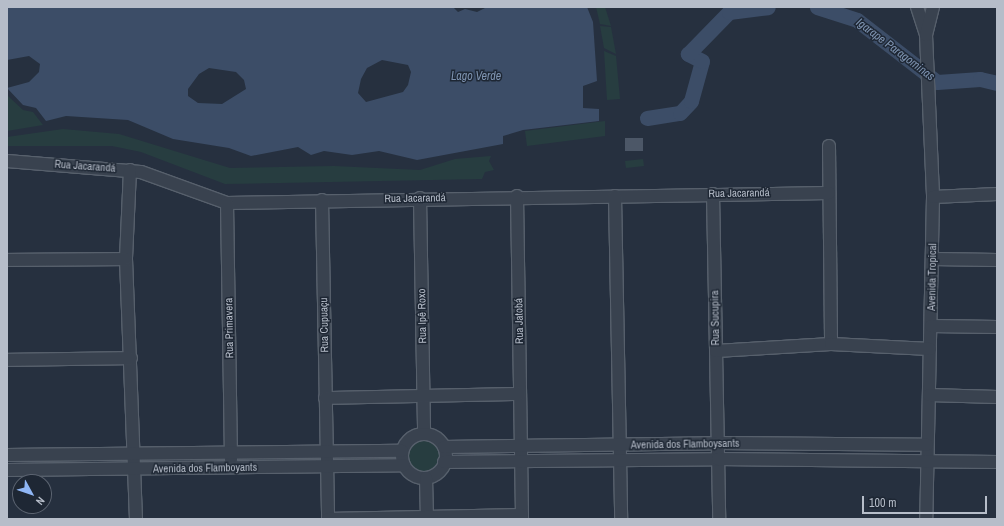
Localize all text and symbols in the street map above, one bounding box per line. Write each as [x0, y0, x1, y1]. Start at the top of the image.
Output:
water label: Igarape Paragominas [853, 16, 937, 84]
water label: Lago Verde [451, 70, 501, 84]
street label: Rua Jacarandá [54, 157, 116, 175]
street label: Rua Jacarandá [708, 186, 770, 200]
street label: Rua Jacarandá [384, 191, 446, 205]
street label: Avenida Tropical [925, 243, 939, 311]
street label: Rua Ipê Roxo [415, 288, 429, 344]
street label: Rua Sucupira [708, 290, 722, 346]
street label: Rua Cupuaçu [317, 297, 331, 353]
street label: Rua Primavera [222, 298, 236, 358]
street label: Rua Jatobá [512, 298, 526, 344]
street label: Avenida dos Flamboysants [631, 436, 739, 452]
street label: Avenida dos Flamboyants [153, 460, 257, 476]
north arrow [12, 474, 52, 514]
scale bar [864, 488, 989, 514]
text: N [33, 494, 48, 508]
text: 100 m [869, 495, 896, 511]

